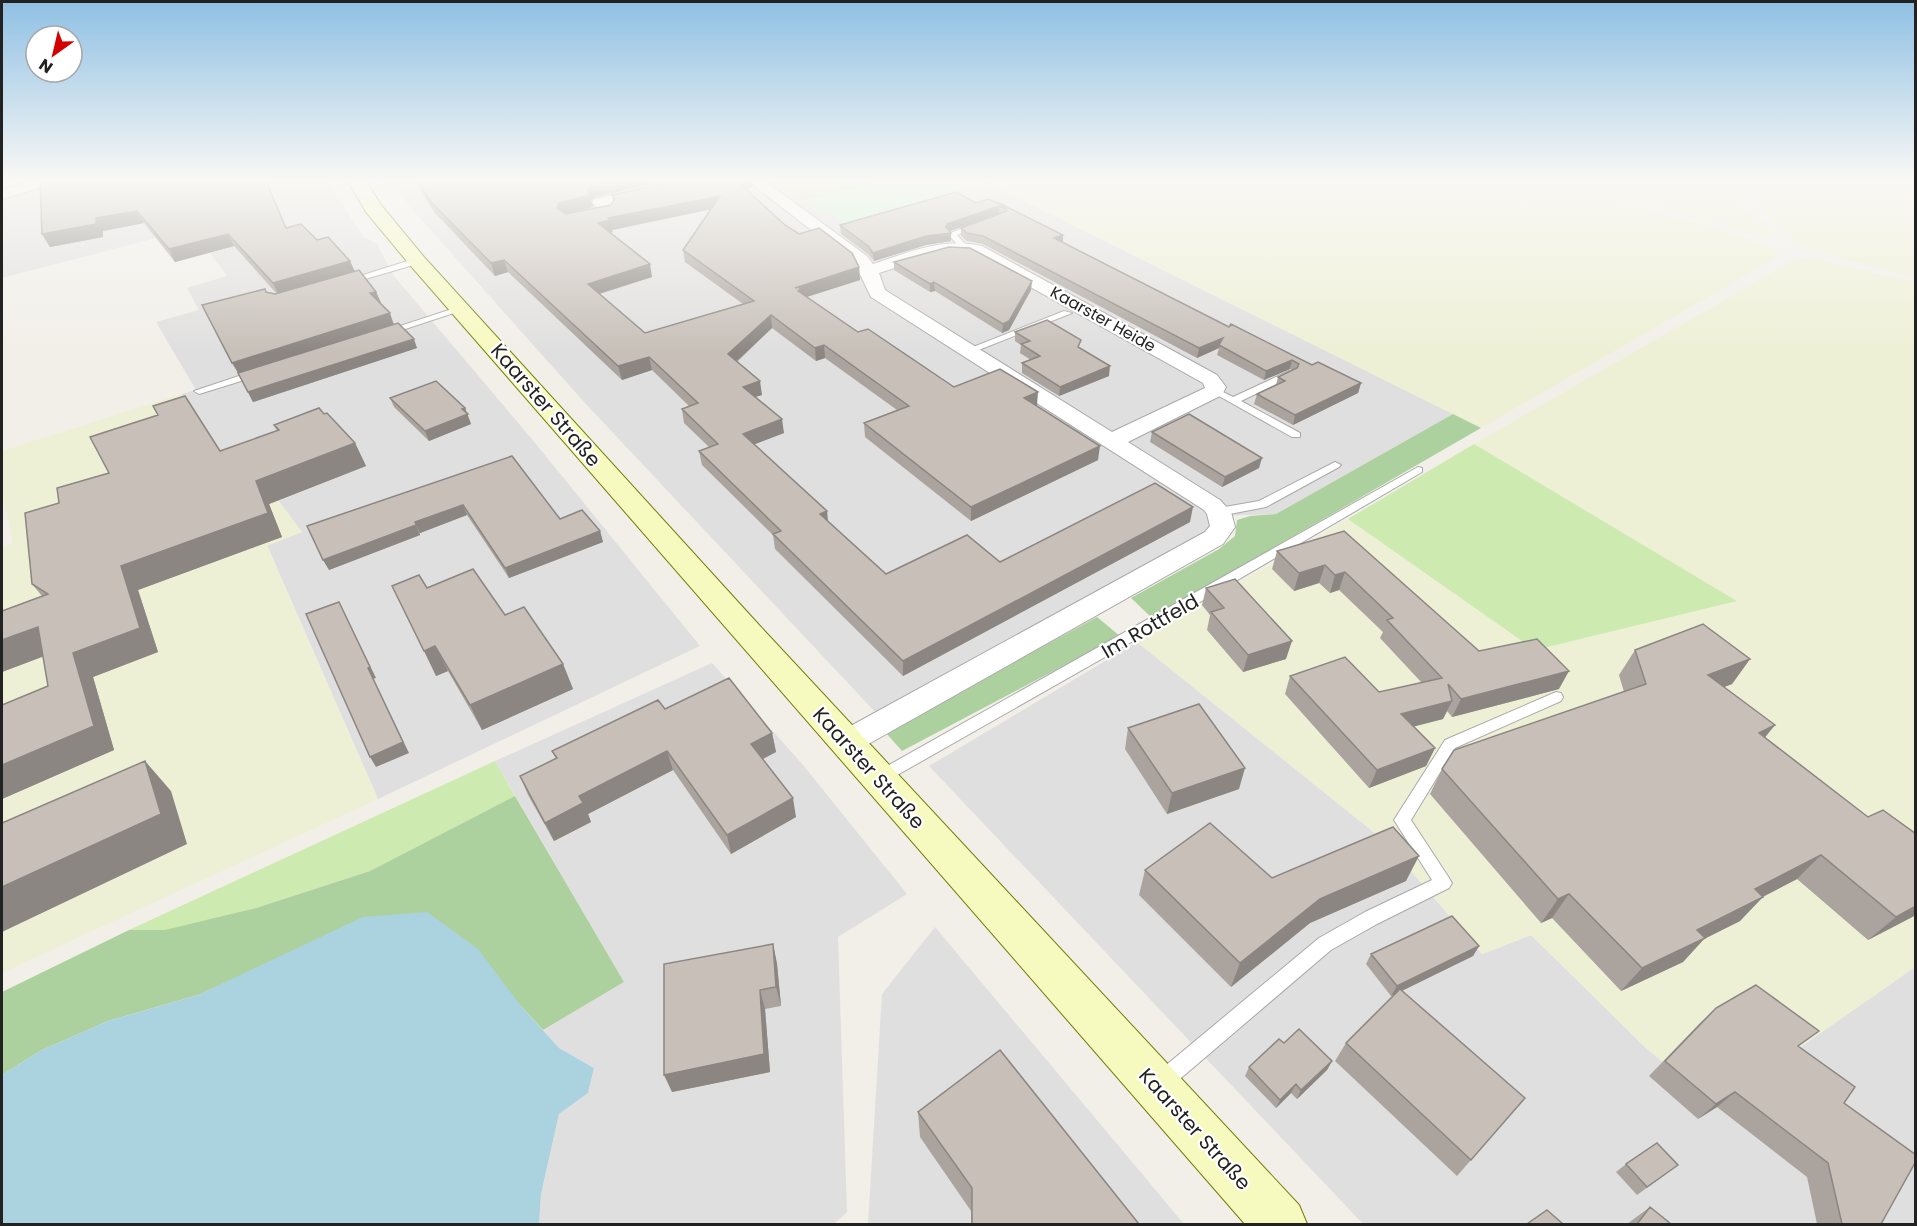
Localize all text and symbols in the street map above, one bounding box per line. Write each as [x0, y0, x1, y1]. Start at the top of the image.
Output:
north arrow [24, 24, 84, 84]
text: N [34, 53, 57, 79]
street label: Kaarster Heide [1046, 281, 1160, 358]
street label: Kaarster Straße [484, 337, 608, 473]
street label: Im Rottfeld [1096, 587, 1204, 665]
street label: Kaarster Straße [807, 701, 931, 835]
street label: Kaarster Straße [1133, 1062, 1257, 1196]

